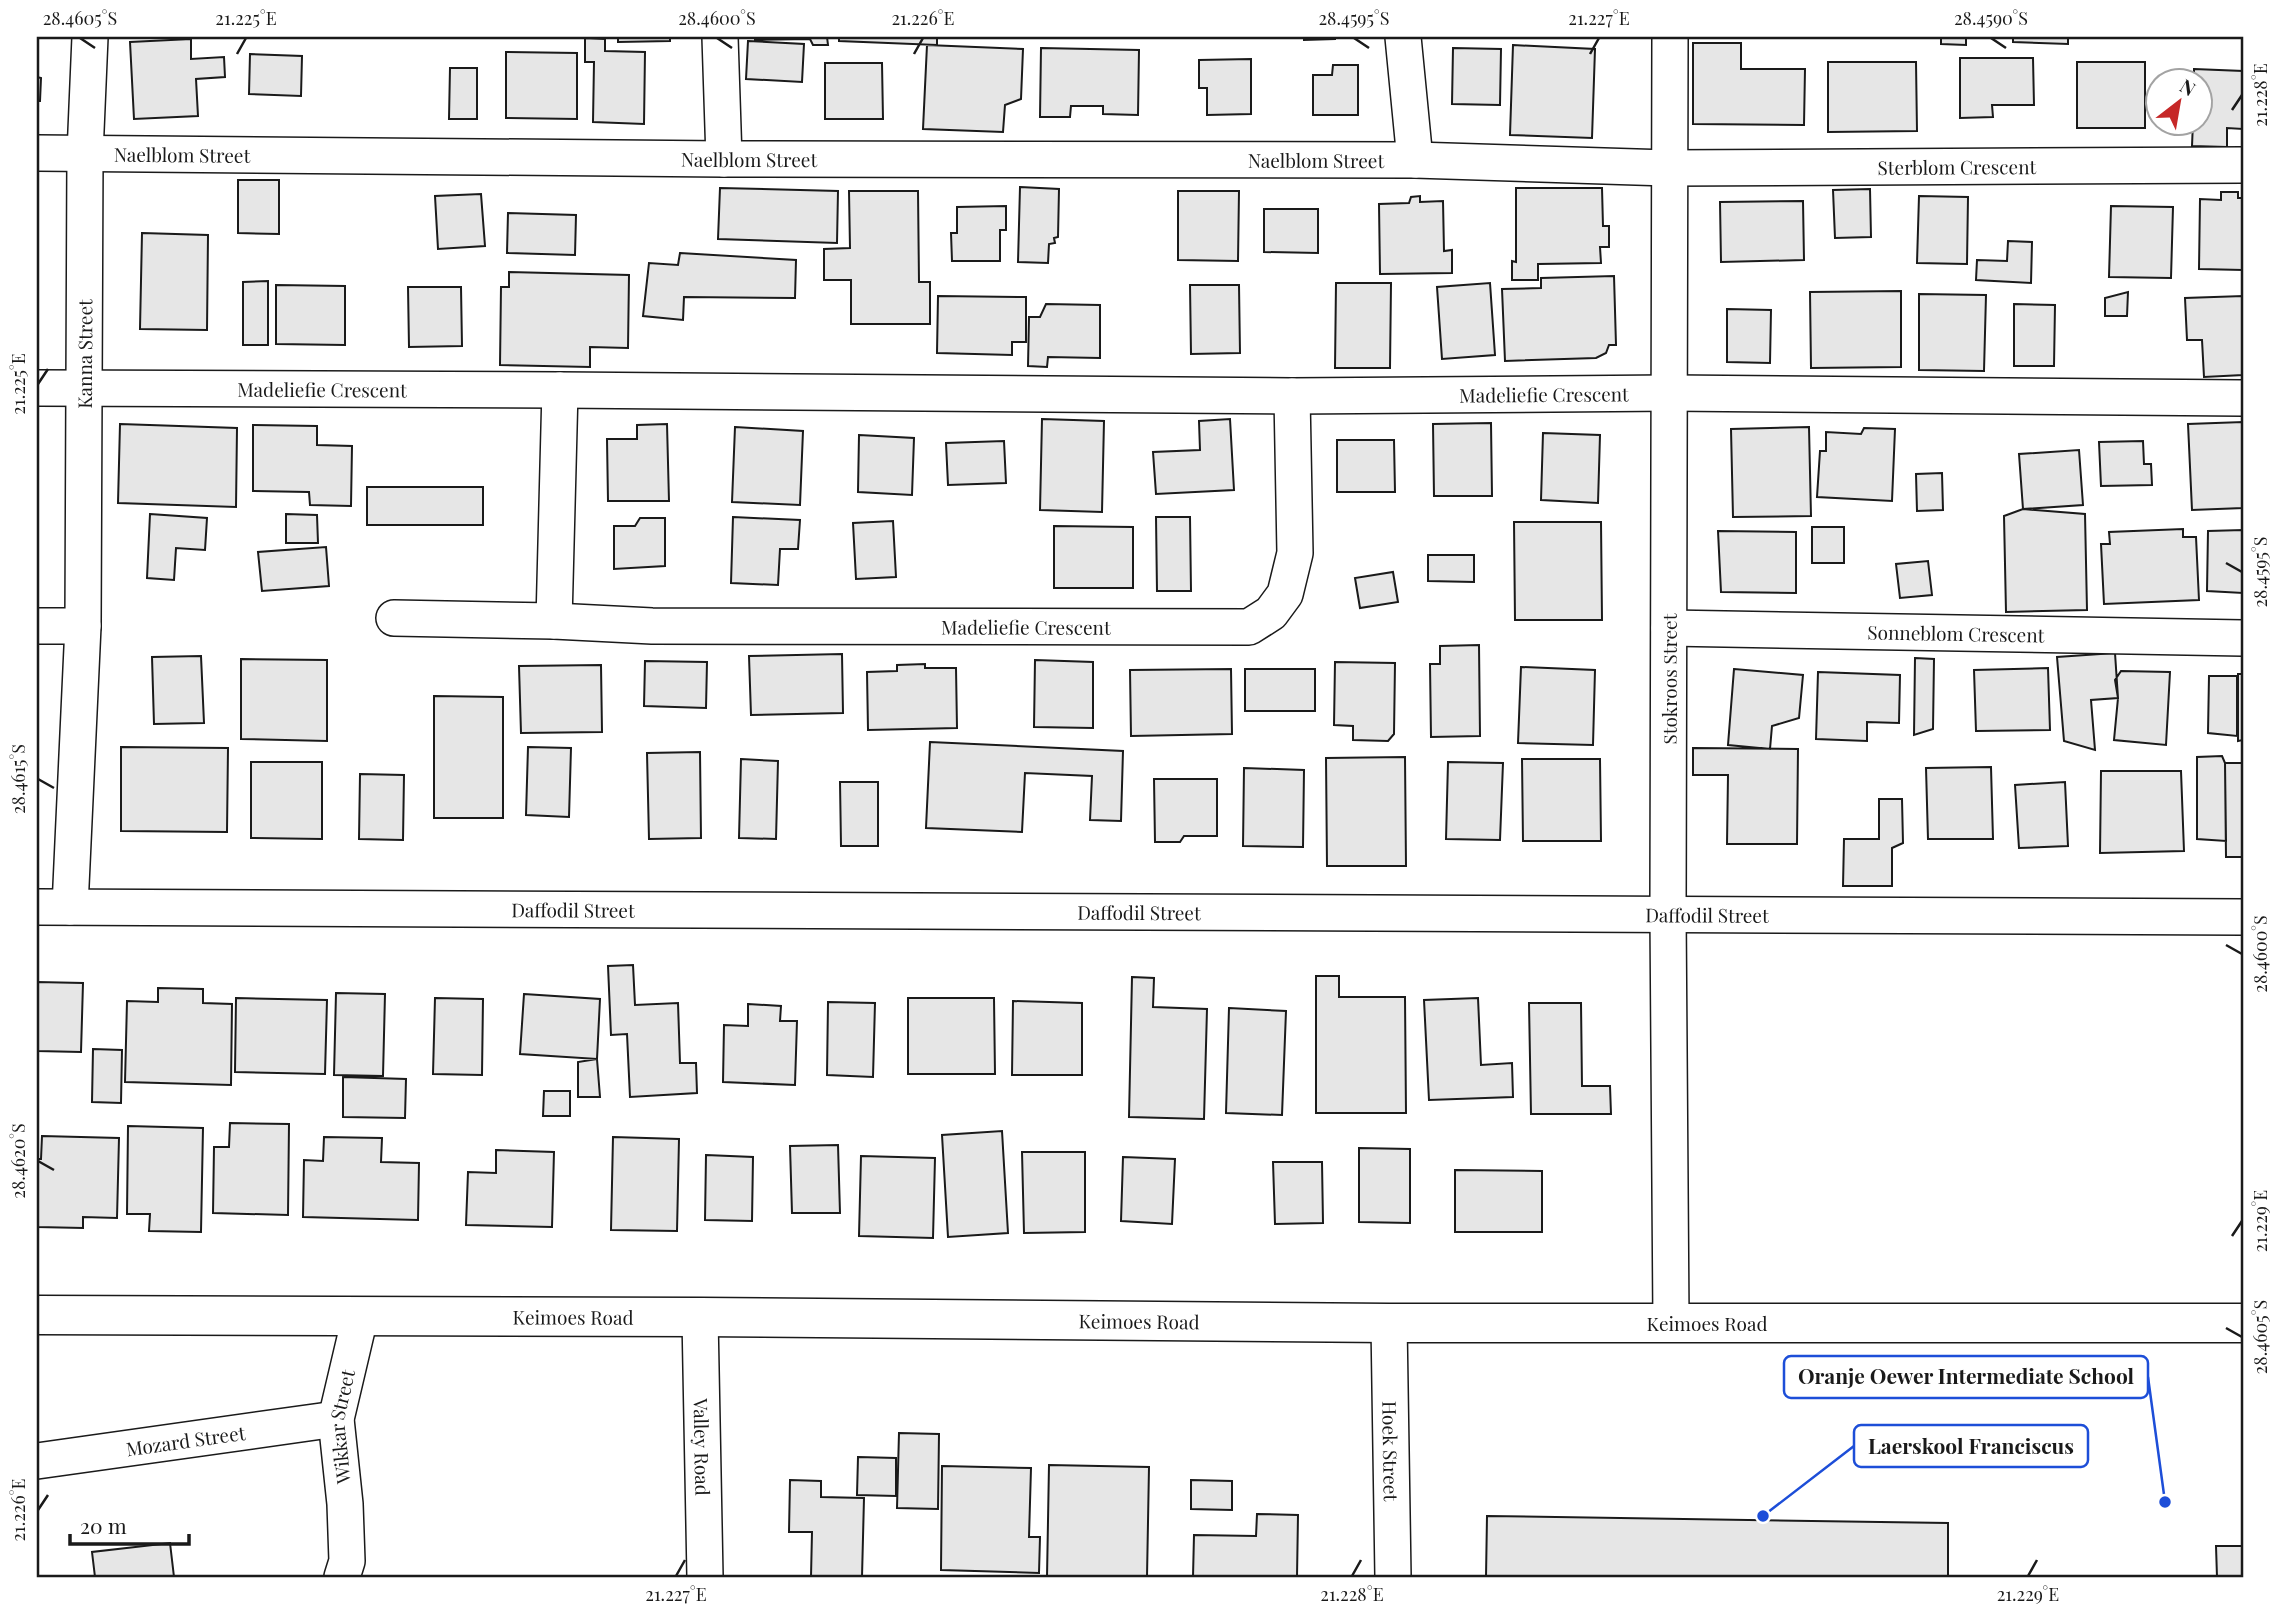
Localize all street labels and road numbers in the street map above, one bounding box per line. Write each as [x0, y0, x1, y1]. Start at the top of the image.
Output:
street label: Naelblom Street [114, 141, 251, 168]
street label: Naelblom Street [681, 146, 817, 172]
street label: Naelblom Street [1248, 147, 1384, 173]
street label: Sterblom Crescent [1877, 153, 2037, 180]
street label: Kanna Street [71, 299, 97, 409]
street label: Madeliefie Crescent [237, 376, 407, 402]
street label: Madeliefie Crescent [1459, 380, 1629, 408]
street label: Madeliefie Crescent [941, 613, 1111, 640]
street label: Stokroos Street [1656, 613, 1682, 744]
street label: Sonneblom Crescent [1867, 618, 2045, 648]
street label: Daffodil Street [511, 896, 635, 923]
street label: Daffodil Street [1077, 899, 1201, 925]
street label: Daffodil Street [1645, 901, 1769, 928]
street label: Keimoes Road [512, 1303, 634, 1330]
street label: Keimoes Road [1078, 1307, 1200, 1334]
street label: Keimoes Road [1646, 1310, 1768, 1336]
street label: Wikkar Street [323, 1366, 360, 1486]
street label: Valley Road [689, 1397, 716, 1496]
street label: Hoek Street [1377, 1401, 1405, 1502]
street label: Mozard Street [124, 1419, 247, 1461]

